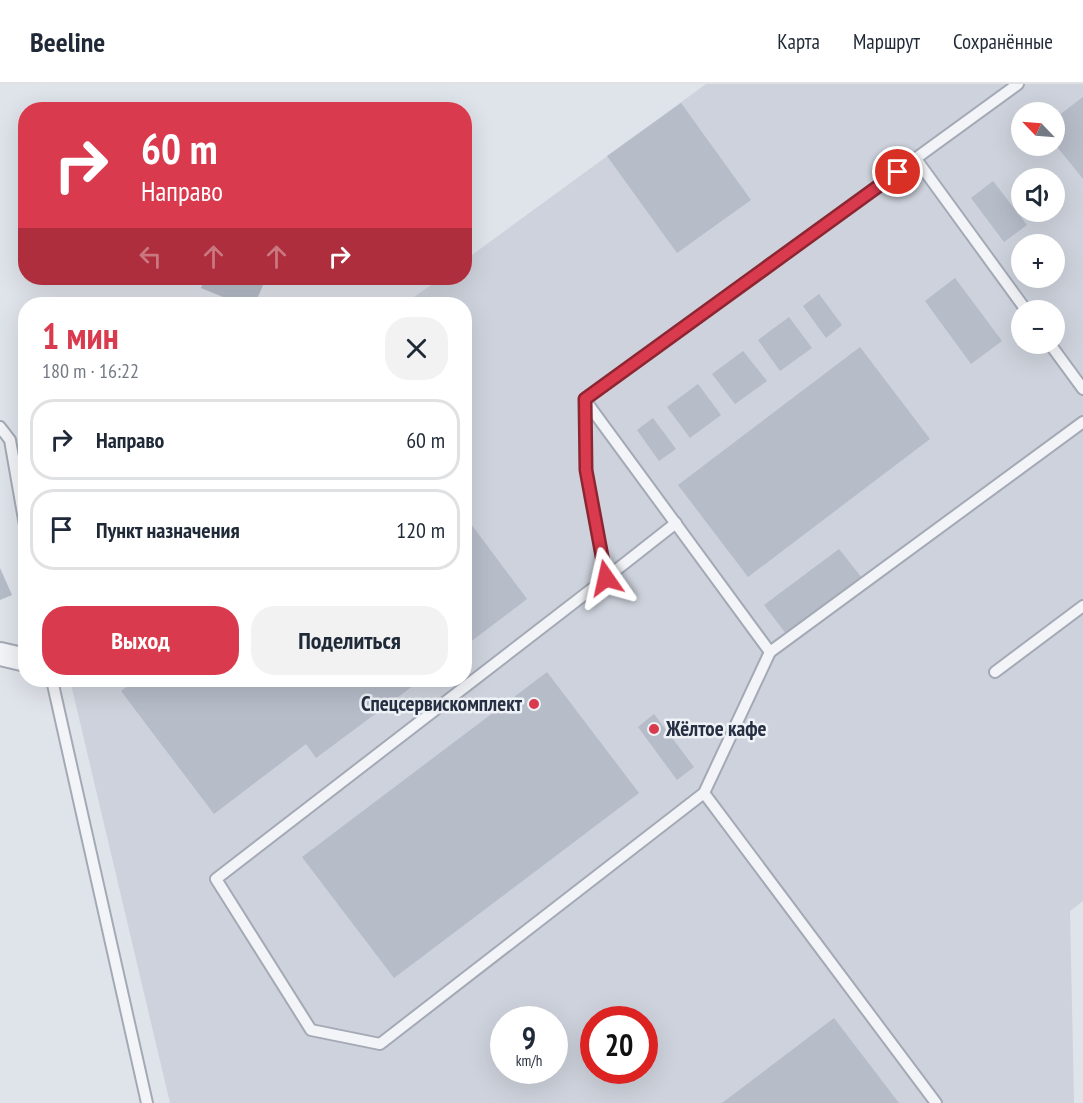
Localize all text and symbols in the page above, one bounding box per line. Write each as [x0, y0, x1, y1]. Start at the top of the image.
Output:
text: Beeline [30, 23, 105, 60]
text: Карта [777, 28, 820, 55]
text: Маршрут [853, 28, 920, 55]
text: Сохранённые [953, 28, 1053, 55]
north arrow [1011, 102, 1065, 156]
map controls [1011, 102, 1065, 354]
text: 60 m [141, 121, 218, 176]
icon: right [42, 126, 120, 204]
pin [872, 146, 923, 197]
icon: arrive [881, 155, 914, 188]
button: sound [1011, 168, 1065, 222]
text: Направо [141, 174, 223, 208]
button: + [1011, 234, 1065, 288]
icon: left [134, 240, 167, 273]
icon: ahead [197, 240, 230, 273]
icon: ahead [260, 240, 293, 273]
icon: right [323, 240, 356, 273]
button: − [1011, 300, 1065, 354]
text: 1 мин [42, 312, 119, 359]
button: close [385, 317, 448, 380]
text: 180 m · 16:22 [42, 358, 139, 384]
icon: right [45, 423, 78, 456]
text: Направо [96, 426, 164, 454]
text: 60 m [406, 426, 445, 454]
icon: arrive [45, 513, 78, 546]
text: Пункт назначения [96, 516, 240, 544]
text: 120 m [396, 516, 445, 544]
position arrow [574, 546, 638, 610]
button: Выход [42, 606, 239, 675]
button: Поделиться [251, 606, 448, 675]
place label: Спецсервискомплект [361, 690, 523, 717]
marker: Спецсервискомплект [527, 697, 541, 711]
place label: Жёлтое кафе [665, 715, 767, 742]
marker: Жёлтое кафе [647, 722, 661, 736]
speed limit sign: 20 [580, 1006, 658, 1084]
text: 9 [522, 1018, 536, 1057]
text: km/h [516, 1051, 542, 1070]

